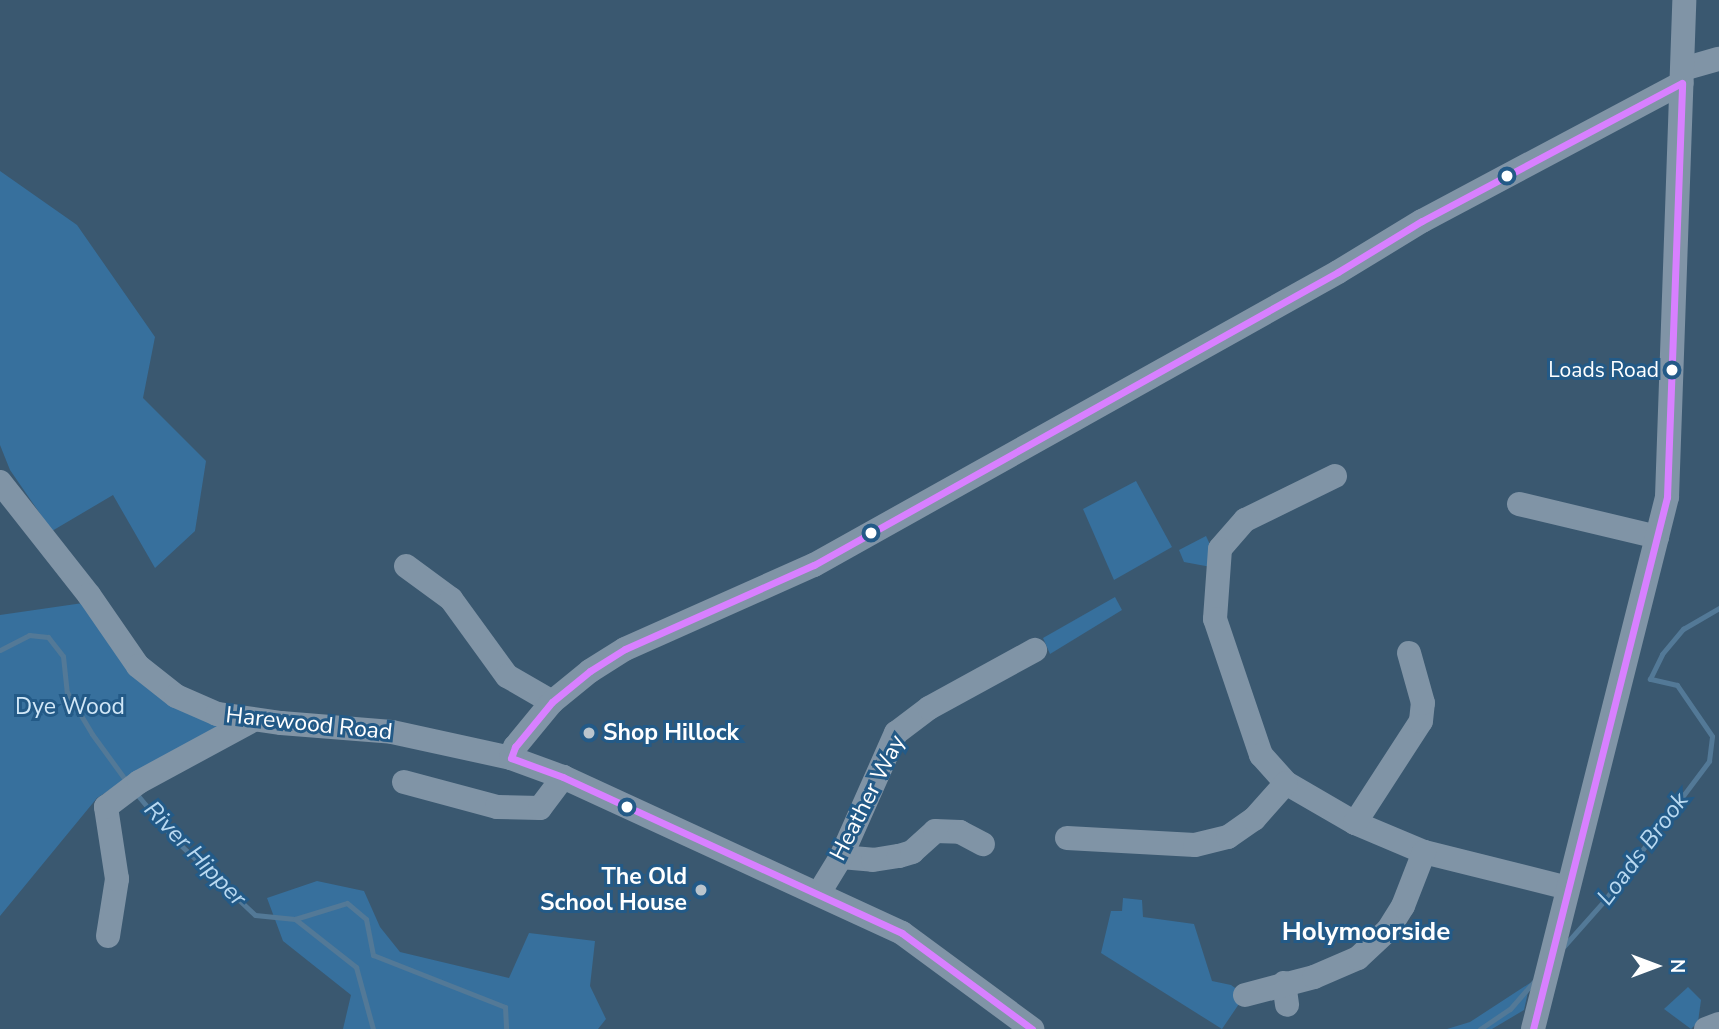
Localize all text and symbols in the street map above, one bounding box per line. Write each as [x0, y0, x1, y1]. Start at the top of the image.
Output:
unlabelled marker [1500, 169, 1514, 183]
place label: Loads Road [1548, 357, 1659, 383]
marker: Loads Road [1665, 363, 1679, 377]
unlabelled marker [864, 526, 878, 540]
park label: Dye Wood [15, 693, 125, 721]
street label: Harewood Road [224, 702, 394, 746]
place label: Shop Hillock [603, 719, 739, 747]
marker: Shop Hillock [581, 725, 597, 741]
street label: Heather Way [825, 731, 911, 865]
water label: Loads Brook [1591, 787, 1695, 911]
water label: River Hipper [138, 796, 252, 912]
unlabelled marker [620, 800, 634, 814]
place label: The Old School House [540, 863, 687, 917]
marker: The Old School House [693, 882, 709, 898]
district label: Holymoorside [1282, 916, 1450, 948]
north arrow [1621, 931, 1691, 1001]
text: N [1664, 959, 1690, 973]

